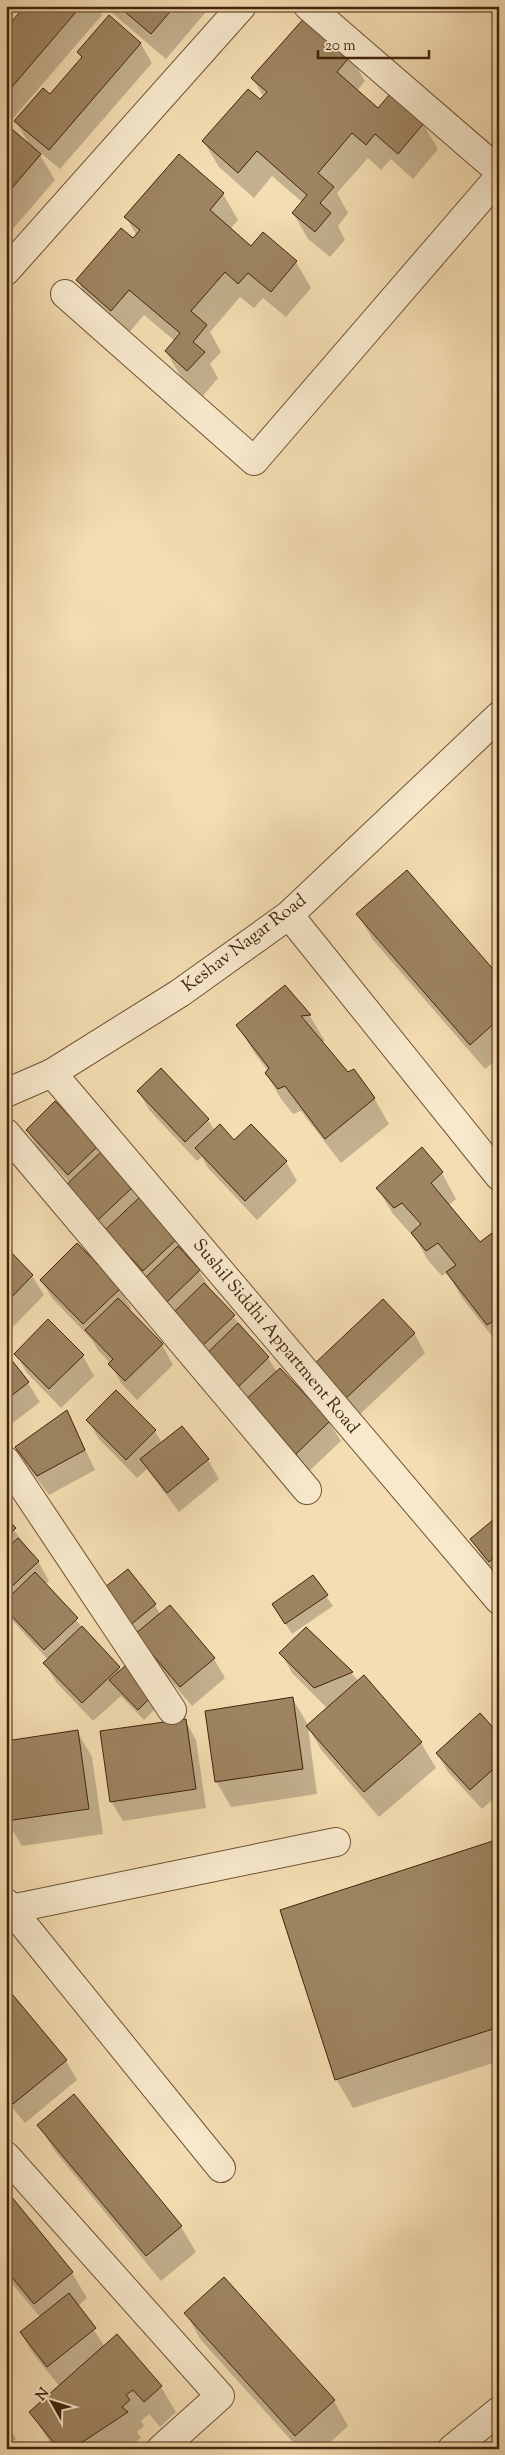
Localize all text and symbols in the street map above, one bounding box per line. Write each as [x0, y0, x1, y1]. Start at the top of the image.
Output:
scale bar [318, 28, 429, 60]
text: 20 m [325, 36, 356, 57]
street label: Keshav Nagar Road [177, 889, 313, 999]
street label: Sushil Siddhi Appartment Road [186, 1234, 364, 1440]
north arrow [28, 2378, 78, 2428]
text: N [32, 2384, 55, 2406]

